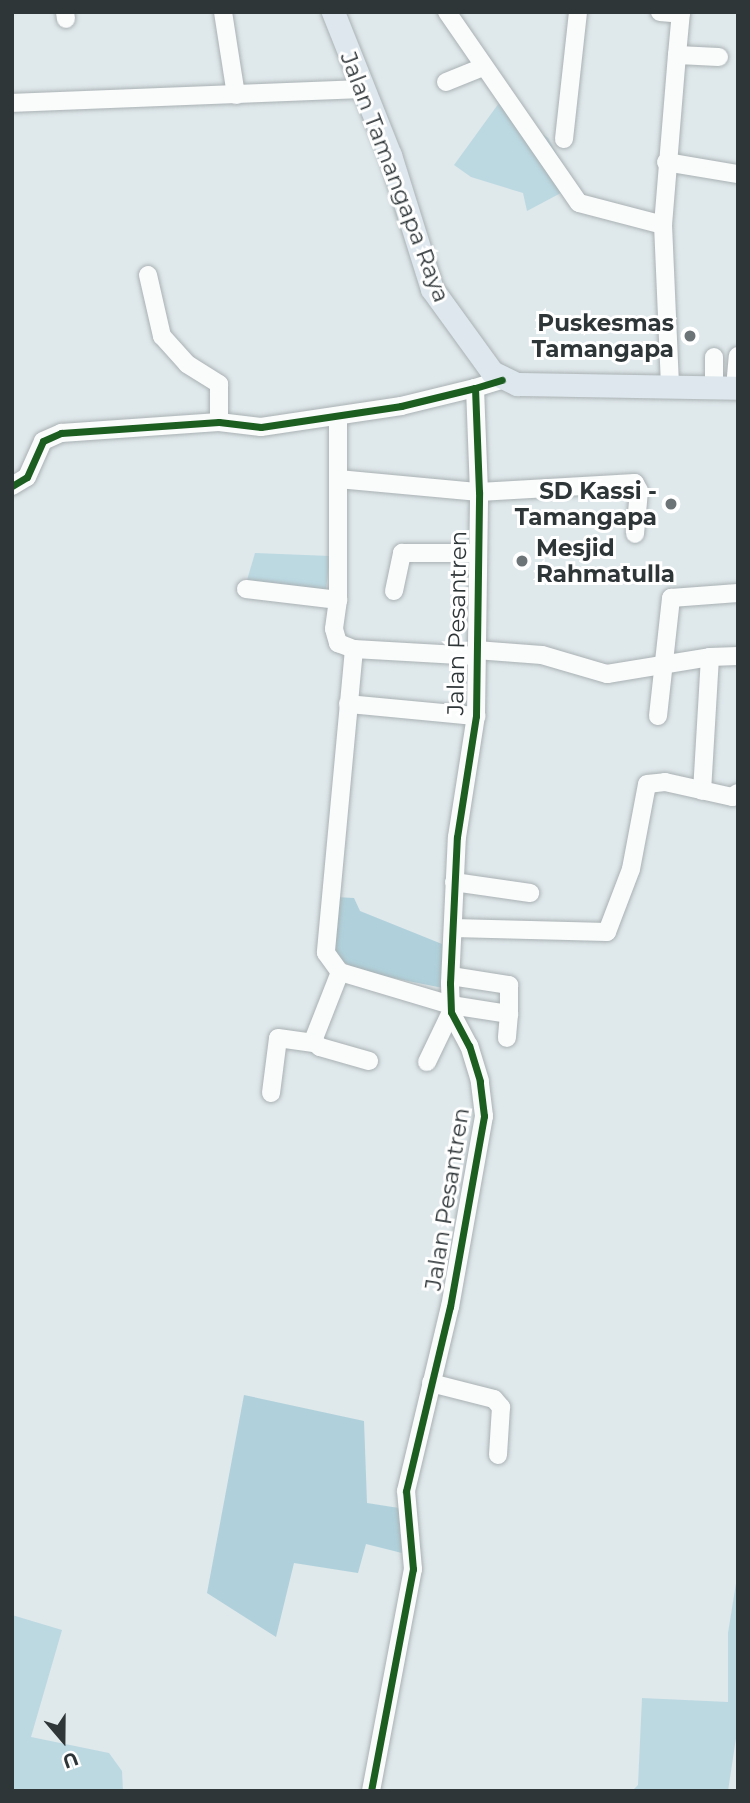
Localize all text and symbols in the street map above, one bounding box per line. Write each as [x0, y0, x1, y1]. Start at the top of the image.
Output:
street label: Jalan Tamangapa Raya [335, 48, 455, 306]
place label: Puskesmas Tamangapa [532, 309, 674, 363]
marker: Puskesmas Tamangapa [680, 326, 700, 346]
place label: SD Kassi - Tamangapa [515, 477, 657, 531]
marker: SD Kassi - Tamangapa [663, 496, 679, 512]
street label: Jalan Pesantren [442, 530, 472, 716]
place label: Mesjid Rahmatulla [536, 534, 675, 588]
marker: Mesjid Rahmatulla [514, 553, 530, 569]
street label: Jalan Pesantren [419, 1106, 475, 1292]
north arrow [28, 1705, 98, 1775]
text: U [59, 1747, 81, 1774]

